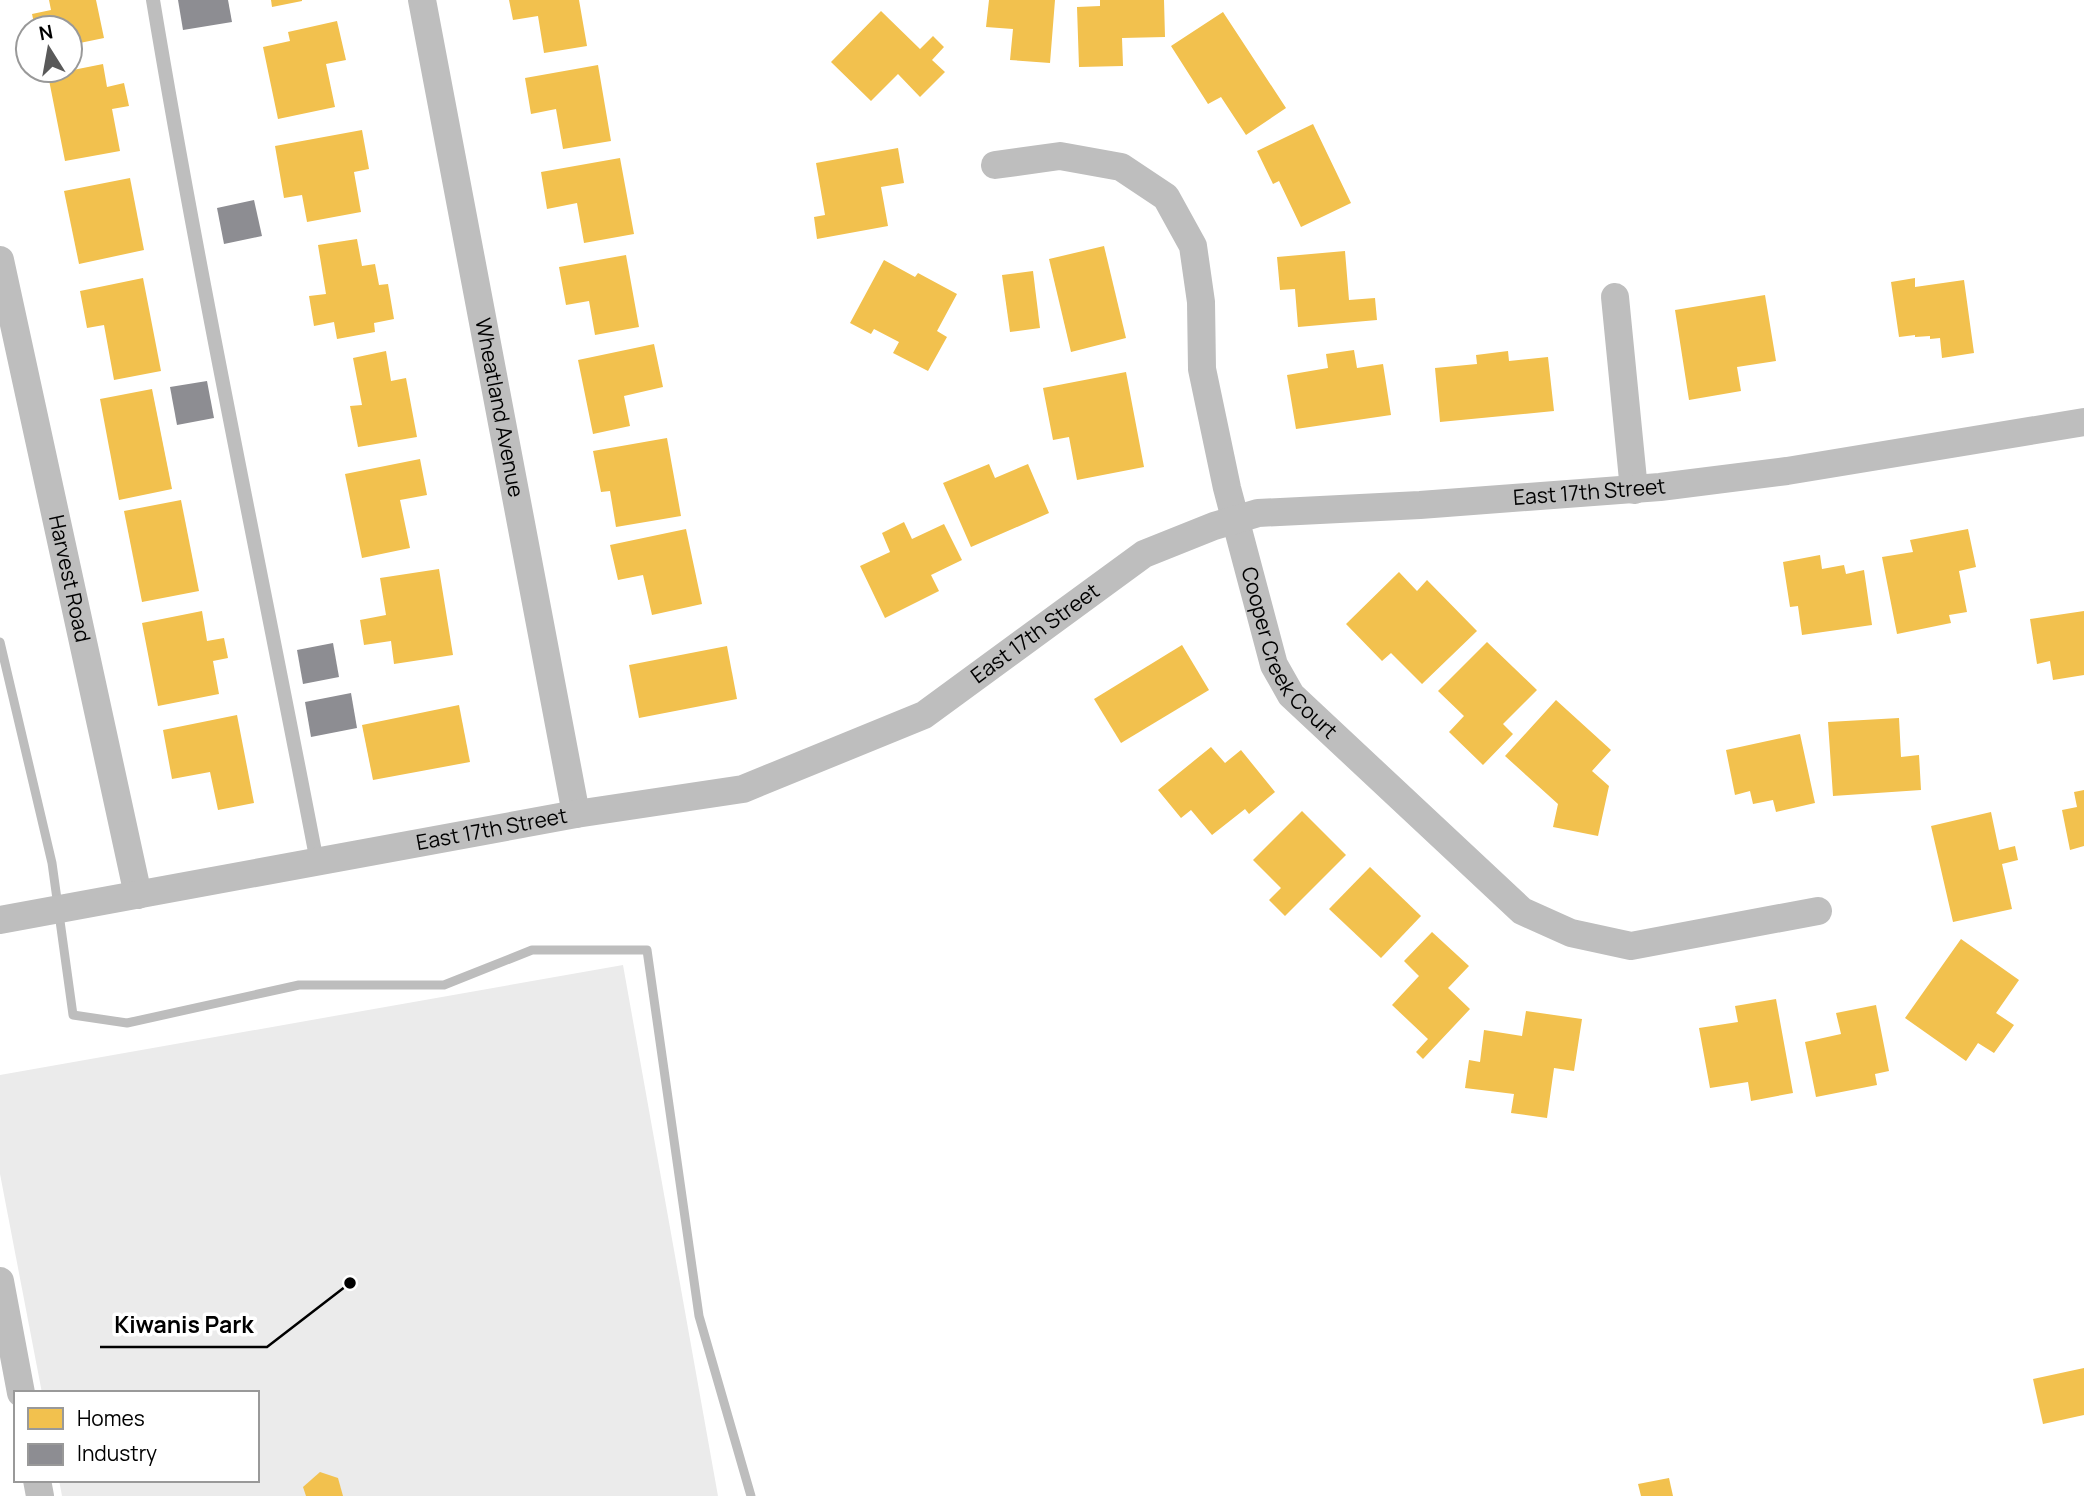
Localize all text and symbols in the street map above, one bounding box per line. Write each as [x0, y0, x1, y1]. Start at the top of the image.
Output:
north arrow [14, 14, 84, 84]
text: N [37, 18, 55, 46]
street label: Wheatland Avenue [469, 316, 531, 500]
street label: East 17th Street [1512, 471, 1667, 511]
street label: Harvest Road [43, 512, 98, 645]
street label: Cooper Creek Court [1236, 564, 1344, 744]
street label: East 17th Street [965, 576, 1105, 689]
street label: East 17th Street [414, 801, 569, 856]
callout: Kiwanis Park [100, 1303, 267, 1347]
text: Kiwanis Park [114, 1308, 254, 1340]
legend [14, 1391, 259, 1482]
text: Homes [77, 1404, 145, 1432]
text: Industry [77, 1439, 157, 1467]

